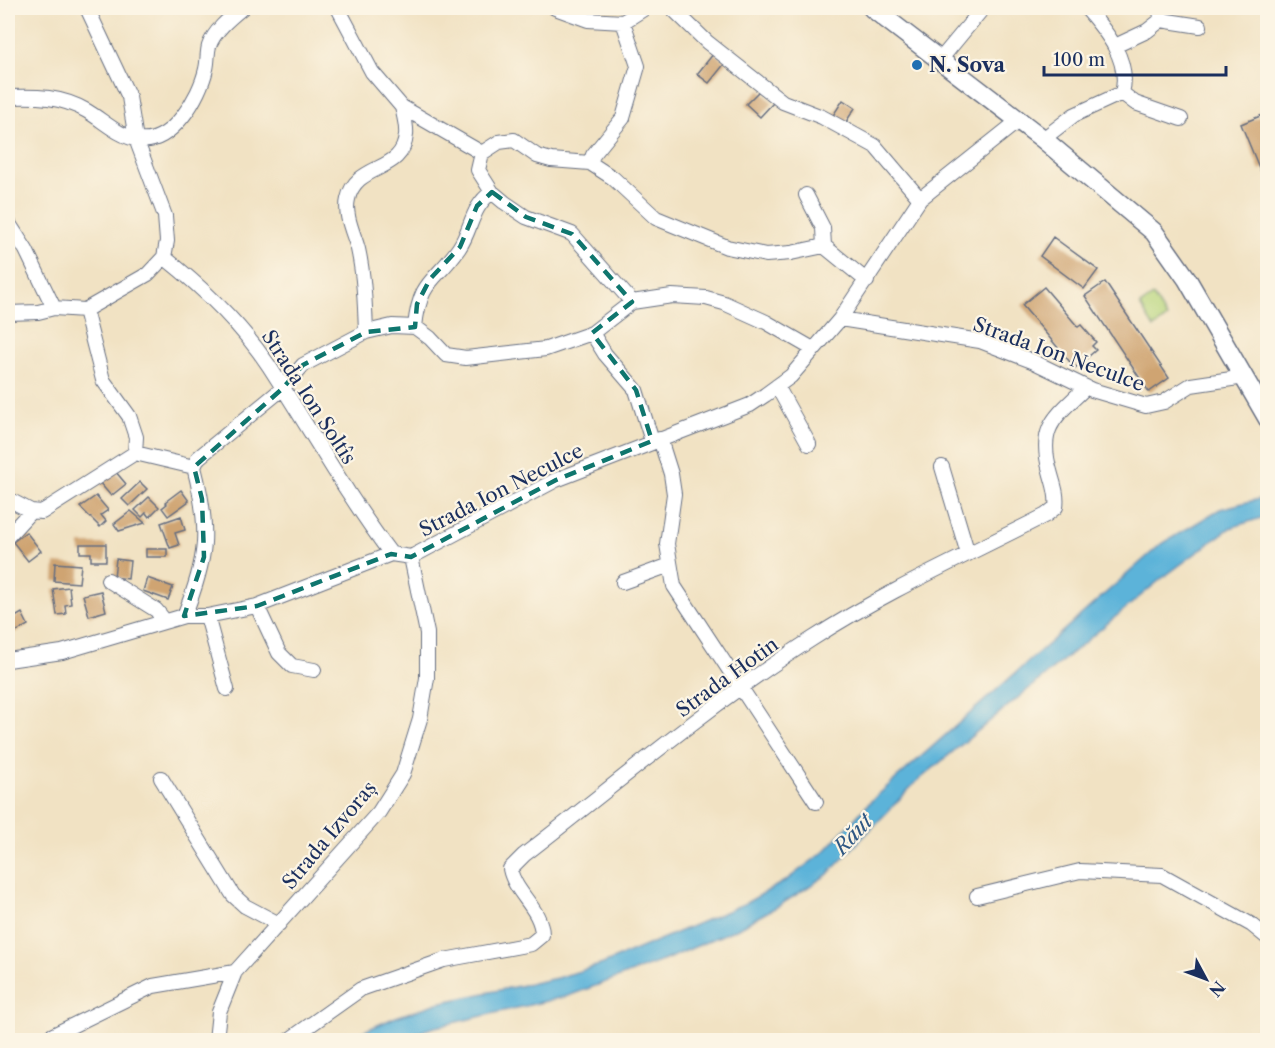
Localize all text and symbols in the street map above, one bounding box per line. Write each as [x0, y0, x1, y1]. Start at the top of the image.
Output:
scale bar [1044, 39, 1226, 77]
text: 100 m [1053, 49, 1105, 71]
place label: N. Sova [929, 53, 1006, 77]
marker: N. Sova [910, 58, 924, 72]
street label: Strada Ion Neculce [970, 312, 1148, 396]
street label: Strada Ion Soltîs [257, 325, 361, 469]
street label: Strada Ion Neculce [415, 438, 587, 542]
street label: Strada Hotin [671, 632, 783, 722]
street label: Strada Izvoraș [277, 776, 381, 894]
water label: Răut [827, 808, 879, 861]
north arrow [1176, 949, 1236, 1009]
text: N [1205, 977, 1229, 1001]

